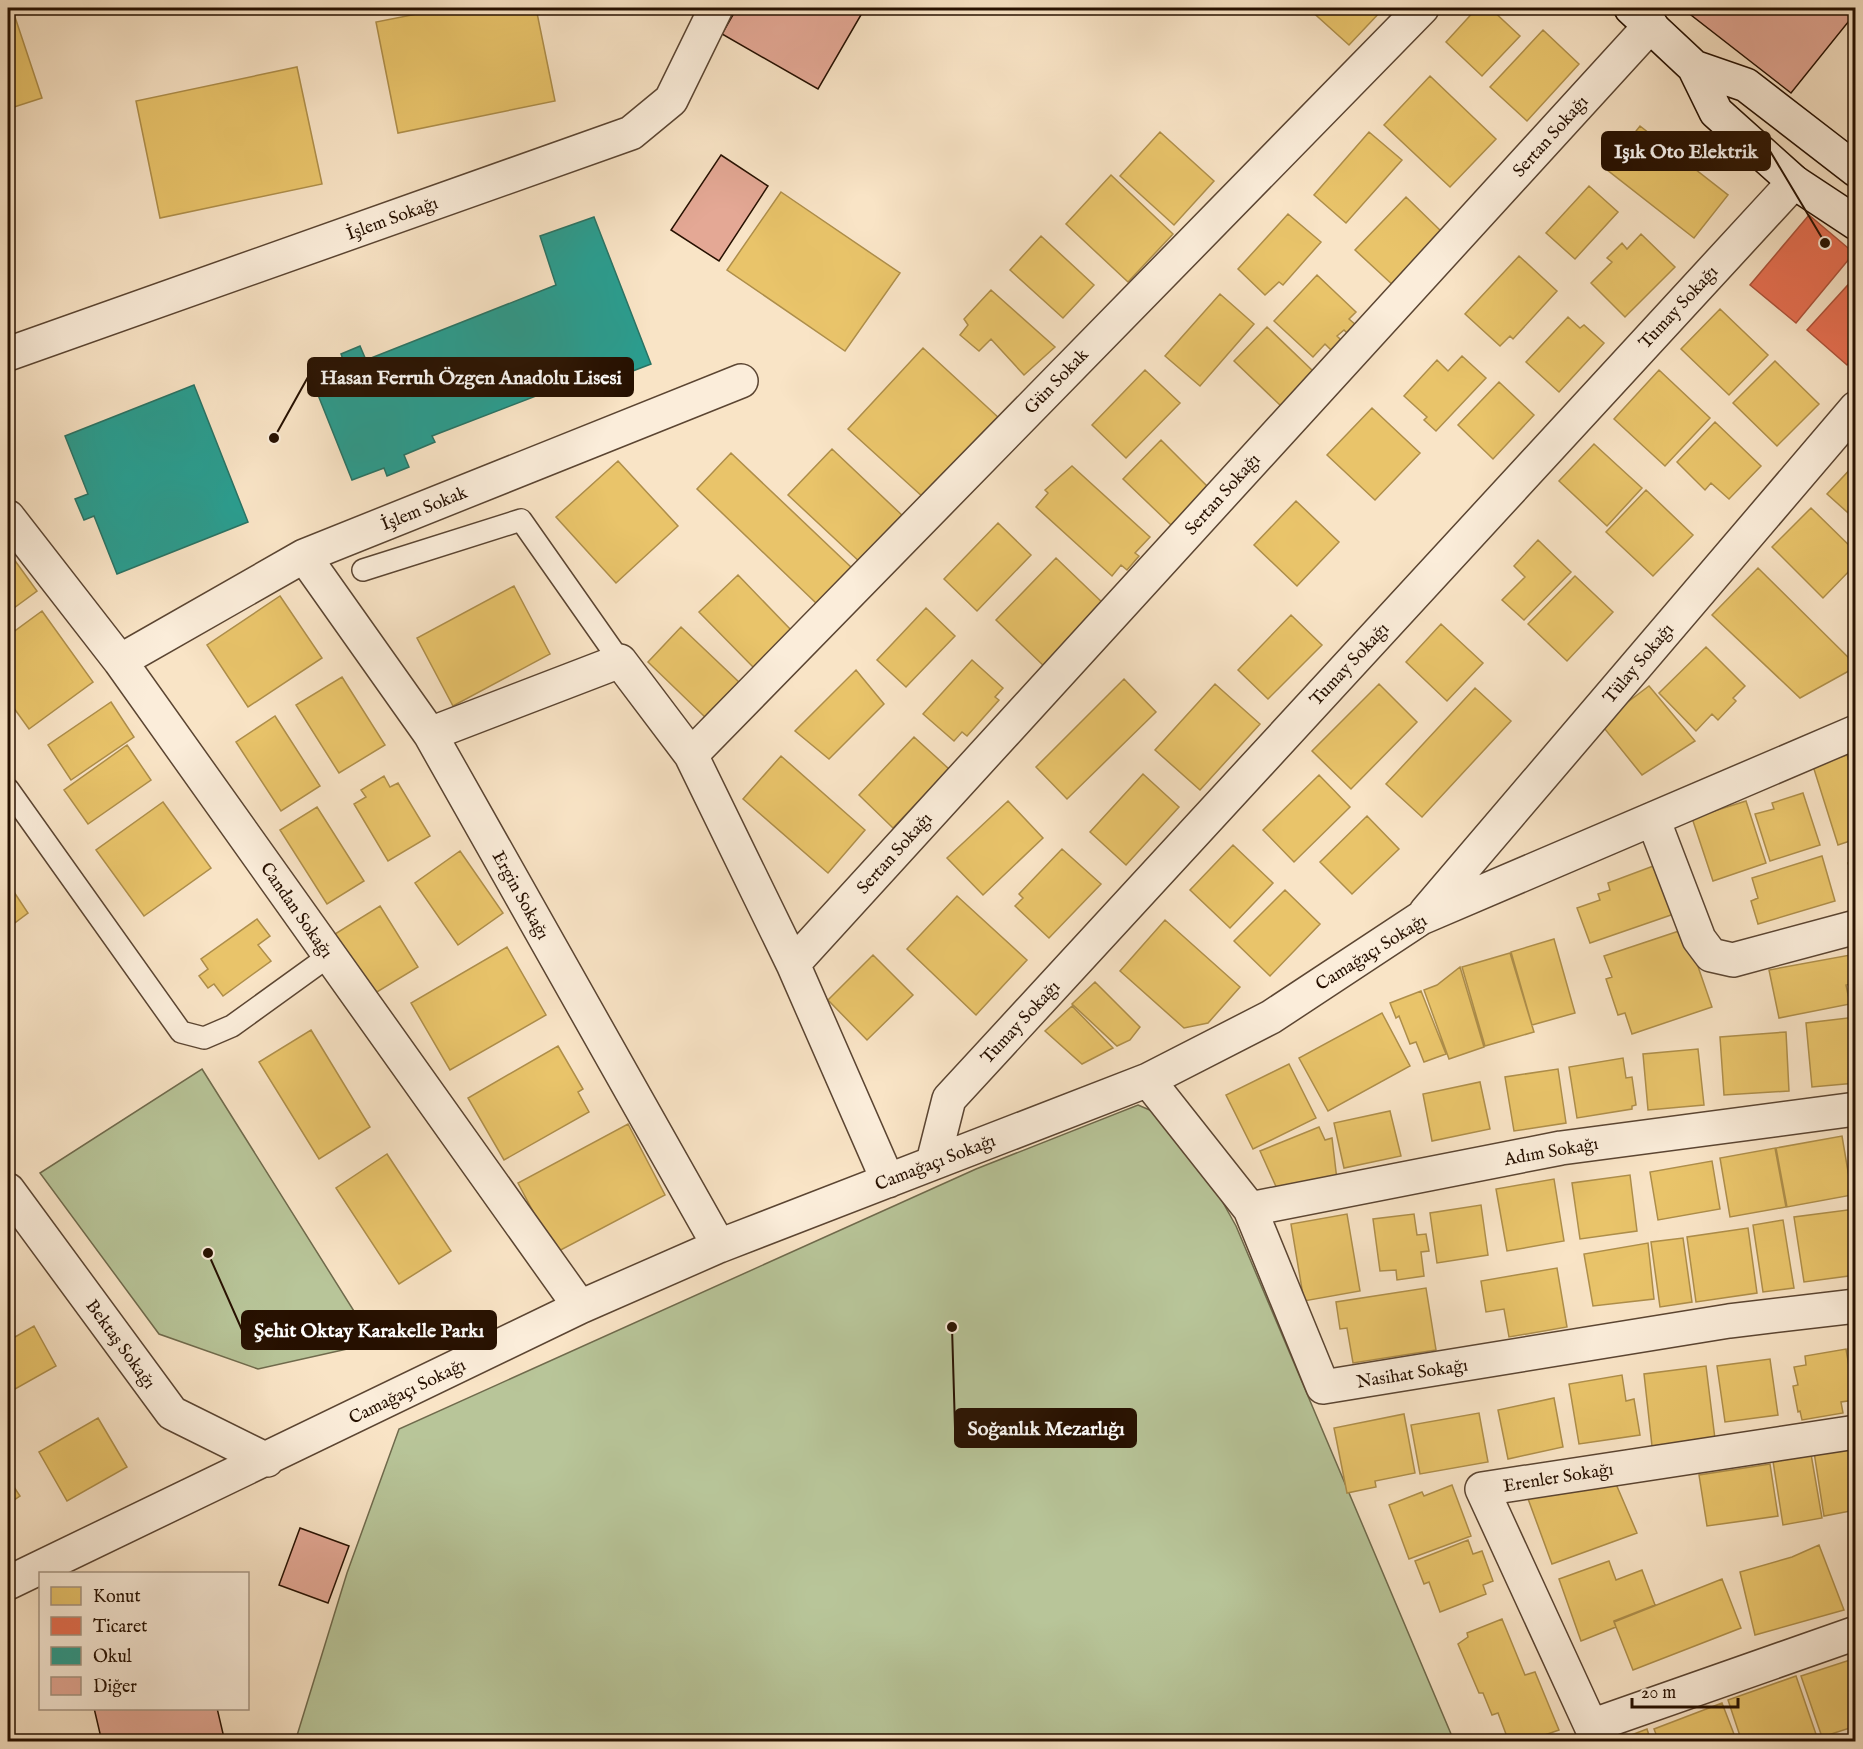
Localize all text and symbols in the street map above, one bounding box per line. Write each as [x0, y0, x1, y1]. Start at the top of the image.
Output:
street label: Sertan Sokağı [1508, 91, 1594, 183]
callout: Işık Oto Elektrik [1602, 132, 1770, 170]
text: Işık Oto Elektrik [1614, 140, 1759, 165]
street label: İşlem Sokağı [343, 191, 442, 247]
street label: Tumay Sokağı [1635, 261, 1724, 355]
street label: Gün Sokak [1020, 344, 1094, 420]
callout: Hasan Ferruh Özgen Anadolu Lisesi [308, 358, 633, 396]
text: Hasan Ferruh Özgen Anadolu Lisesi [320, 366, 622, 391]
street label: Sertan Sokağı [1180, 449, 1266, 541]
street label: İşlem Sokak [378, 481, 471, 537]
street label: Tumay Sokağı [1306, 618, 1395, 712]
street label: Tülay Sokağı [1599, 619, 1680, 709]
street label: Sertan Sokağı [852, 808, 938, 900]
street label: Ergin Sokağı [486, 847, 554, 944]
street label: Candan Sokağı [254, 858, 337, 963]
street label: Camağaçı Sokağı [1312, 910, 1432, 997]
street label: Tumay Sokağı [977, 976, 1066, 1070]
street label: Camağaçı Sokağı [872, 1130, 999, 1197]
street label: Adım Sokağı [1501, 1133, 1600, 1172]
street label: Bektaş Sokağı [80, 1296, 160, 1394]
callout: Şehit Oktay Karakelle Parkı [242, 1311, 496, 1349]
text: Şehit Oktay Karakelle Parkı [254, 1319, 485, 1344]
street label: Camağaçı Sokağı [345, 1354, 470, 1431]
street label: Nasihat Sokağı [1355, 1354, 1470, 1395]
callout: Soğanlık Mezarlığı [955, 1409, 1136, 1447]
text: Soğanlık Mezarlığı [967, 1417, 1125, 1442]
street label: Erenler Sokağı [1501, 1458, 1615, 1499]
legend [39, 1572, 249, 1710]
text: Konut [93, 1586, 141, 1609]
text: Ticaret [93, 1616, 147, 1639]
text: Okul [93, 1646, 132, 1669]
scale bar [1632, 1671, 1738, 1709]
text: Diğer [93, 1676, 137, 1699]
text: 20 m [1641, 1682, 1676, 1705]

